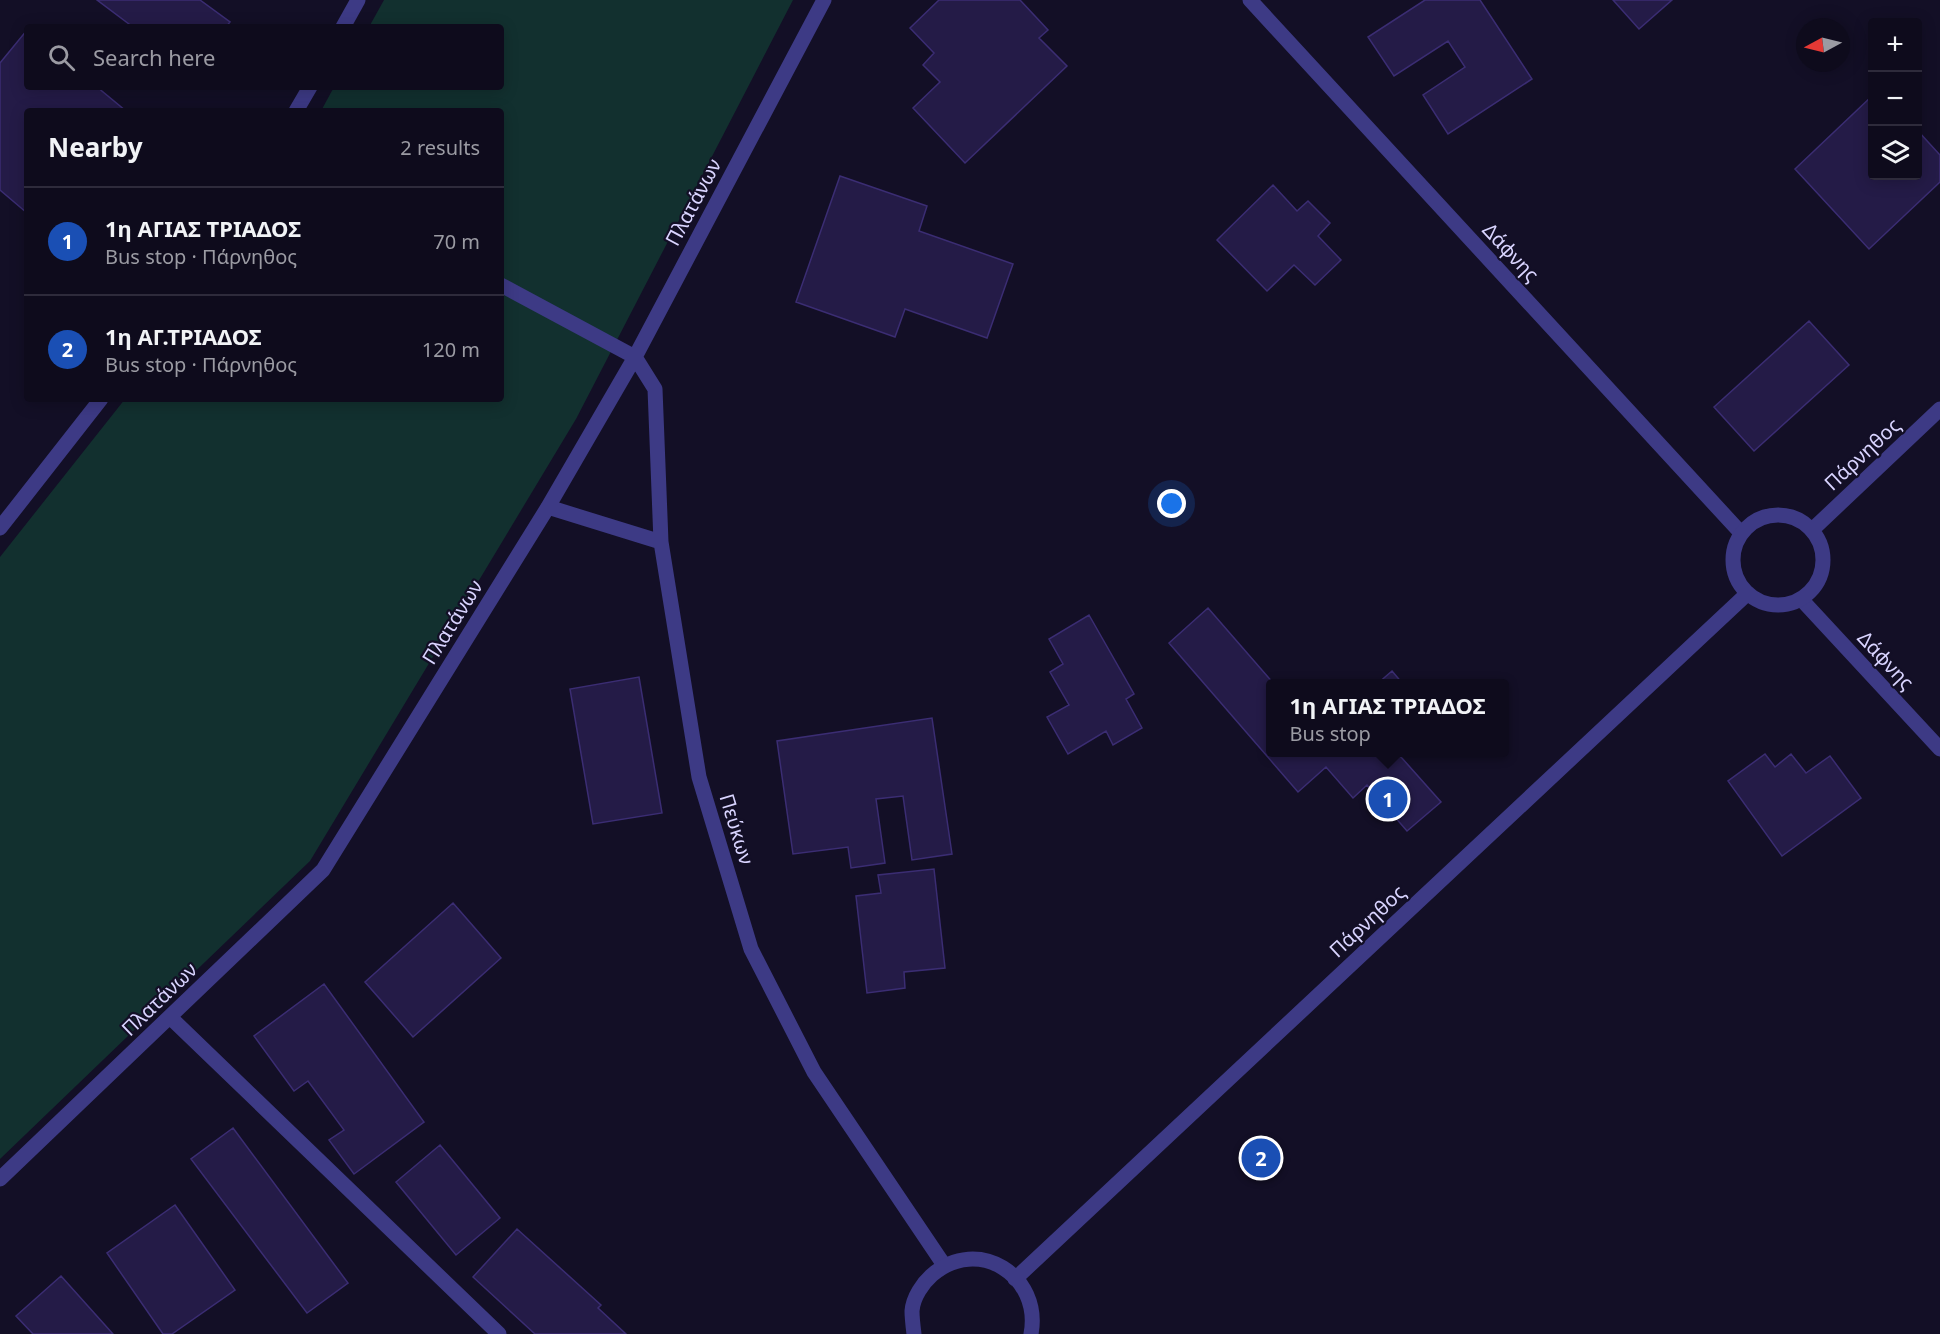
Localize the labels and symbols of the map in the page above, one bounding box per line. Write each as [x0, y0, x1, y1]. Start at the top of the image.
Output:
north arrow [1796, 18, 1850, 72]
street label: Πλατάνων [659, 154, 727, 250]
street label: Δάφνης [1477, 217, 1545, 287]
street label: Πάρνηθος [1818, 412, 1906, 496]
your location [1157, 489, 1186, 518]
street label: Πλατάνων [415, 575, 489, 669]
street label: Δάφνης [1852, 625, 1920, 695]
pin: 1 [1368, 776, 1408, 822]
street label: Πεύκων [713, 790, 761, 868]
street label: Πάρνηθος [1323, 879, 1411, 963]
street label: Πλατάνων [116, 956, 202, 1042]
pin: 2 [1242, 1136, 1280, 1180]

